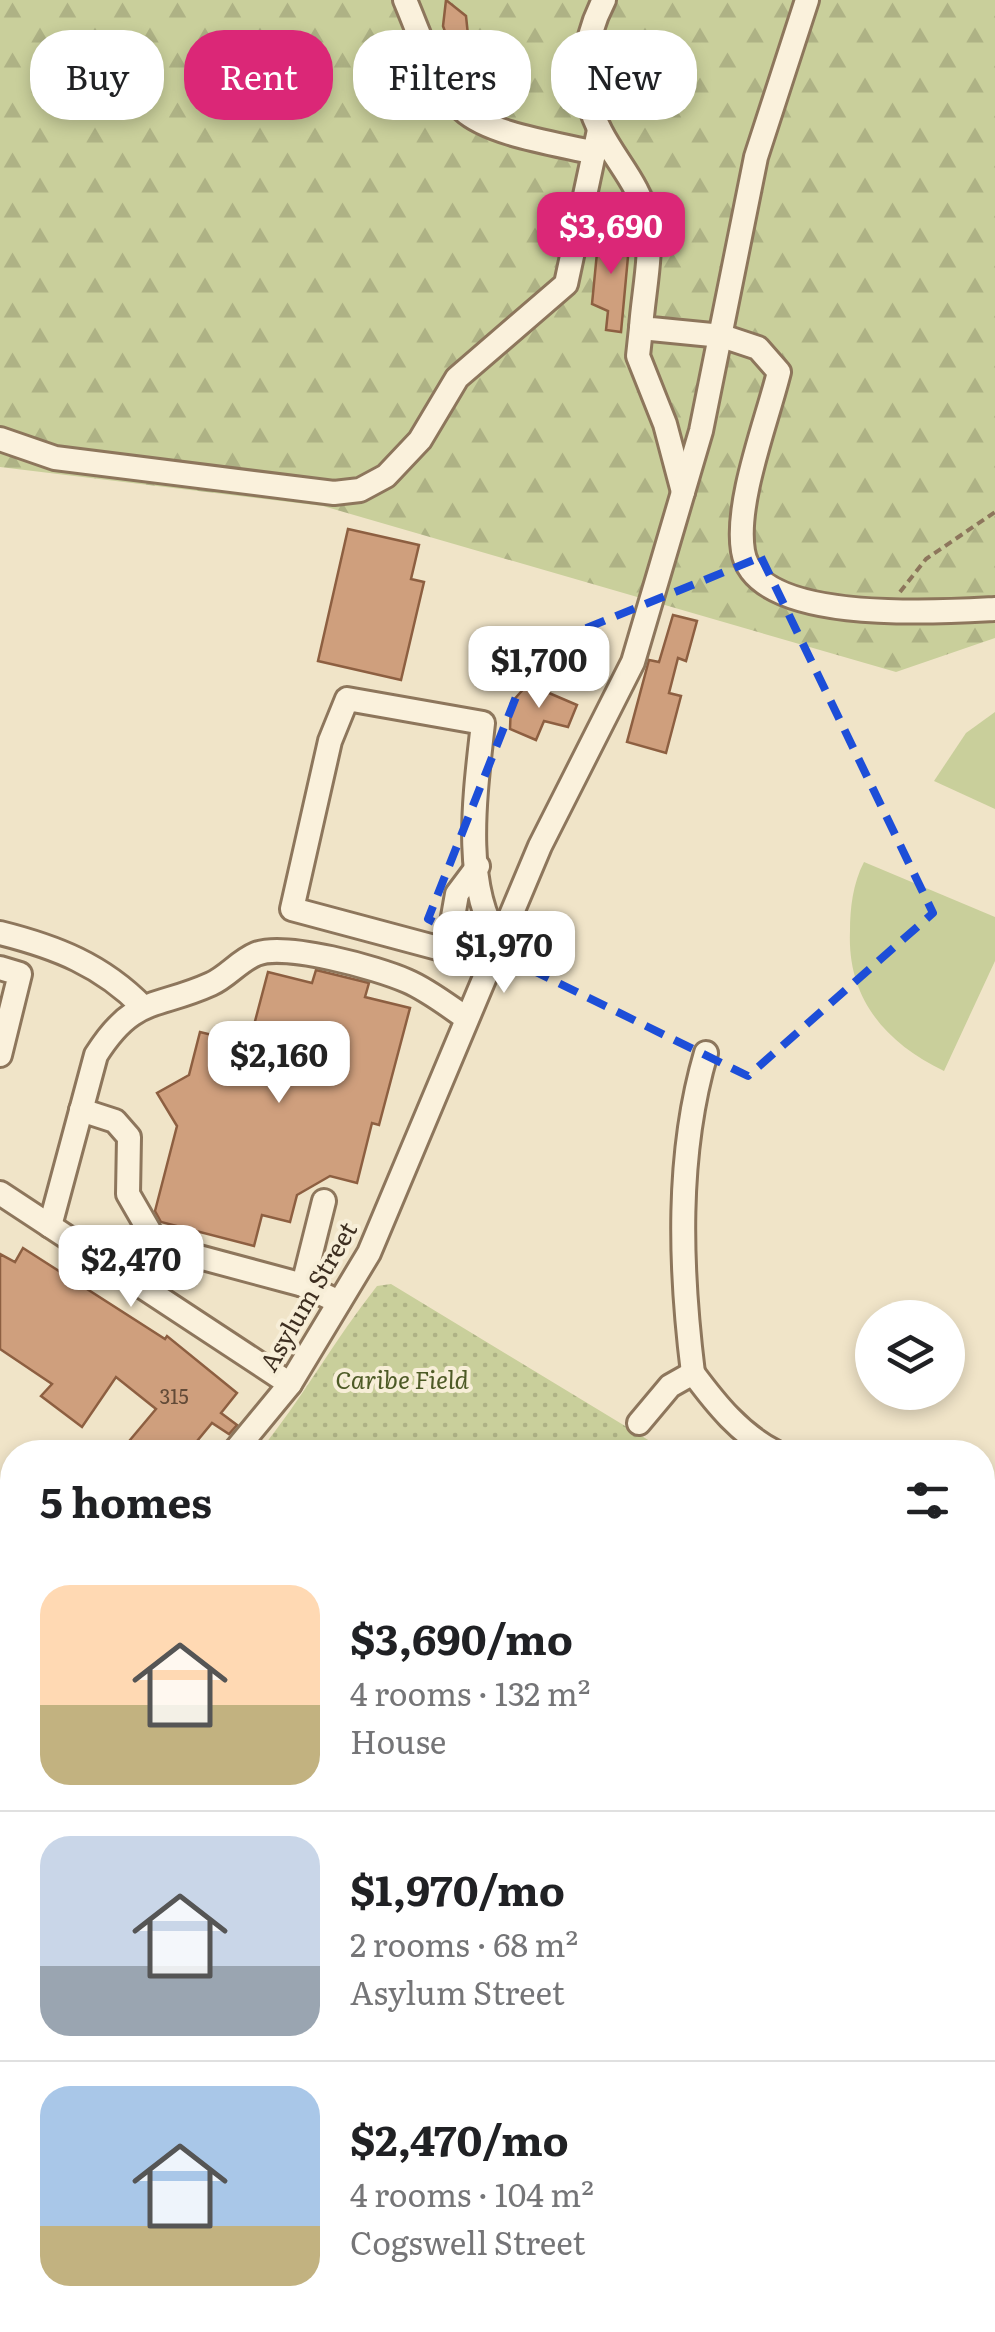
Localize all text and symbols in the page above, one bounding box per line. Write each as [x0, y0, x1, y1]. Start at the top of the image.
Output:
chip: Buy [30, 30, 164, 120]
chip: Rent [184, 30, 333, 120]
chip: Filters [353, 30, 531, 120]
chip: New [551, 30, 697, 120]
pin: $3,690 [530, 192, 692, 277]
text: $3,690 [559, 200, 663, 248]
pin: $1,700 [458, 626, 620, 711]
text: $1,700 [490, 634, 588, 682]
pin: $1,970 [423, 911, 585, 996]
text: $1,970 [455, 919, 553, 967]
pin: $2,160 [198, 1021, 360, 1106]
text: $2,160 [230, 1029, 328, 1077]
street label: Asylum Street [249, 1214, 365, 1378]
pin: $2,470 [50, 1225, 212, 1310]
text: $2,470 [81, 1233, 181, 1281]
map controls [855, 1300, 965, 1410]
button: layers [855, 1300, 965, 1410]
park label: Caribe Field [335, 1360, 469, 1397]
house number: 315 [159, 1380, 189, 1410]
text: 5 homes [40, 1469, 212, 1531]
icon: filters [900, 1473, 955, 1528]
text: $3,690/mo [350, 1606, 573, 1668]
icon: home [120, 1625, 240, 1745]
text: 4 rooms · 132 m² [350, 1668, 590, 1716]
text: House [350, 1716, 446, 1764]
text: $1,970/mo [350, 1857, 565, 1919]
icon: home [120, 1876, 240, 1996]
text: 2 rooms · 68 m² [350, 1919, 578, 1967]
text: Asylum Street [350, 1967, 565, 2015]
text: $2,470/mo [350, 2107, 569, 2169]
icon: home [120, 2126, 240, 2246]
text: 4 rooms · 104 m² [350, 2169, 594, 2217]
text: Cogswell Street [350, 2217, 585, 2265]

